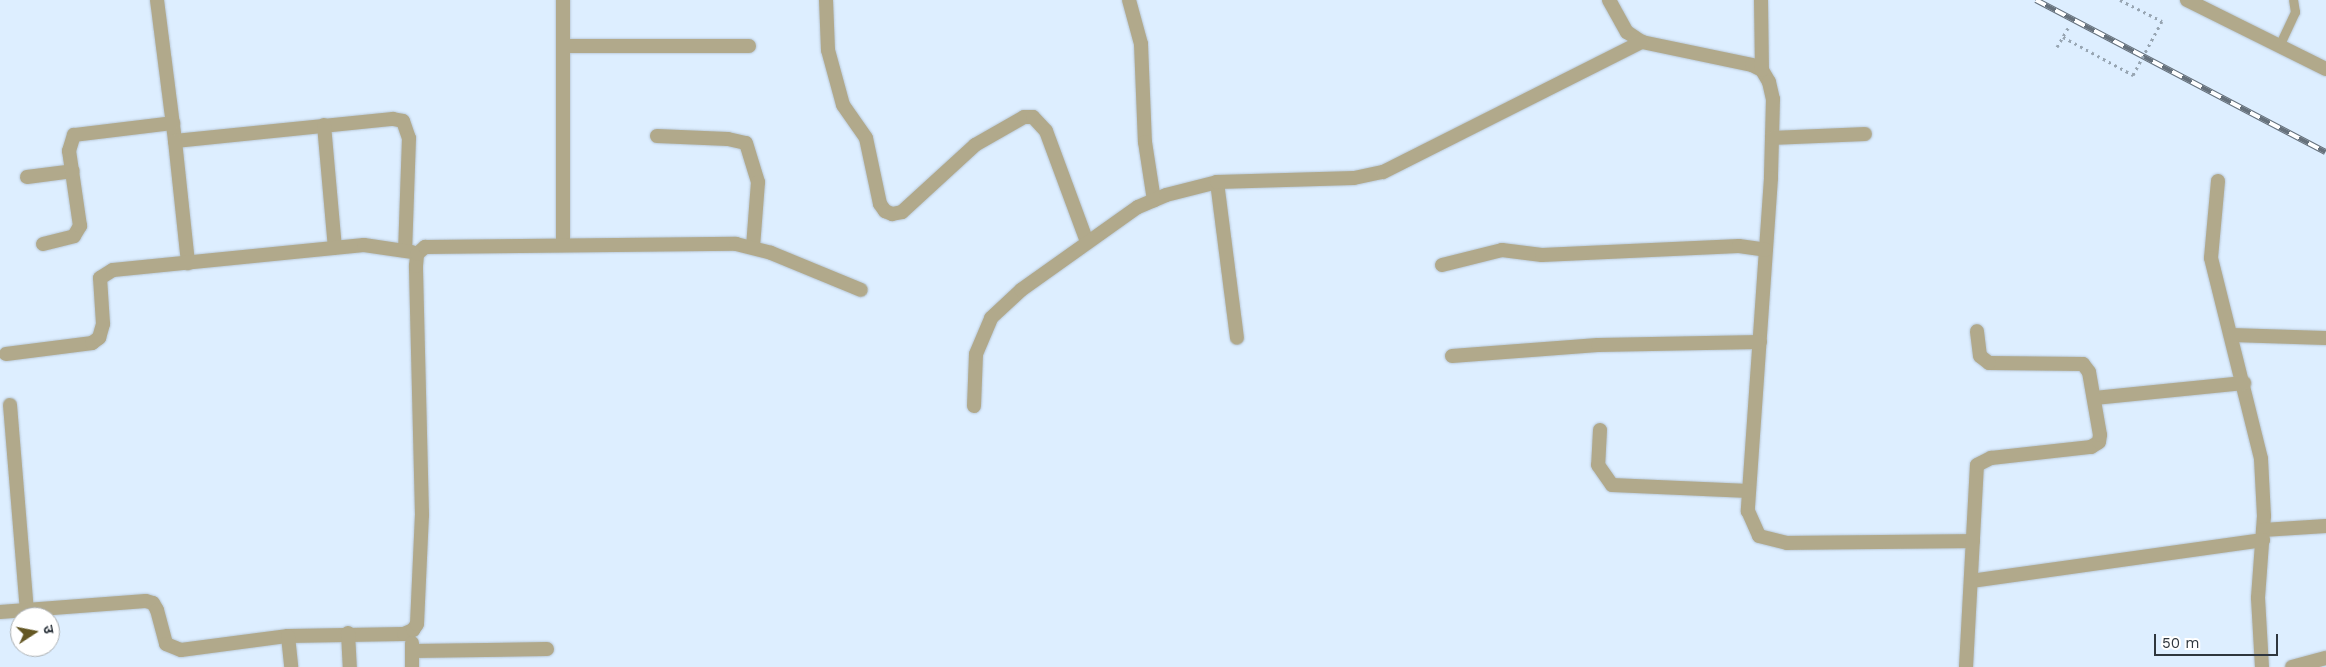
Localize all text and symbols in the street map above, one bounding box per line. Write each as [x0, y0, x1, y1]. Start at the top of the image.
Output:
north arrow [10, 607, 60, 657]
text: उ [40, 624, 57, 635]
scale bar [2156, 624, 2280, 656]
text: 50 m [2162, 634, 2199, 652]

